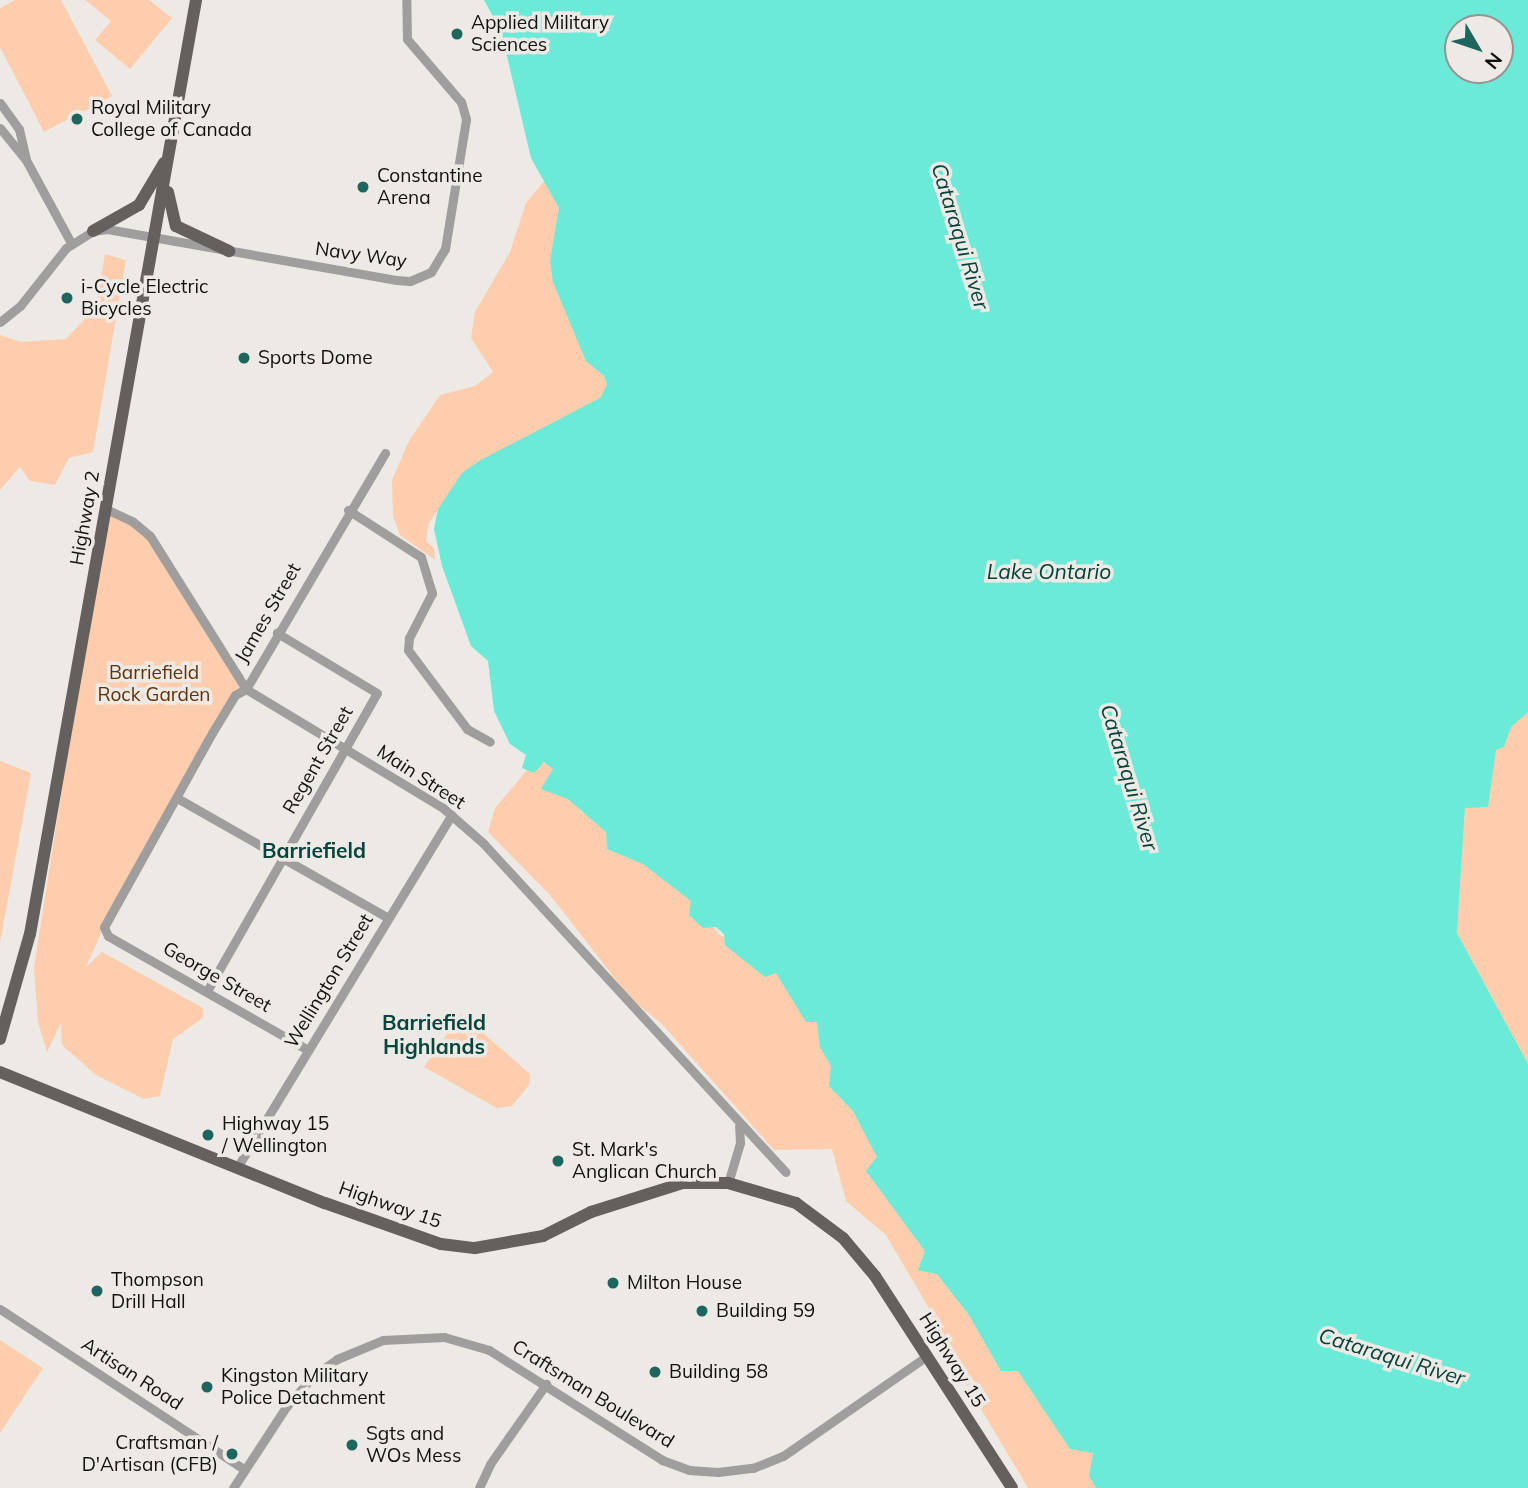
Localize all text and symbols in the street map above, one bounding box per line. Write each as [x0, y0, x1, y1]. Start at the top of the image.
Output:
place label: Applied Military Sciences [471, 12, 609, 56]
north arrow [1444, 14, 1514, 84]
marker: Applied Military Sciences [449, 26, 465, 42]
text: N [1480, 48, 1508, 74]
place label: Royal Military College of Canada [91, 97, 252, 141]
marker: Royal Military College of Canada [69, 111, 85, 127]
water label: Cataraqui River [927, 160, 995, 312]
place label: Constantine Arena [377, 165, 482, 209]
marker: Constantine Arena [355, 179, 371, 195]
street label: Navy Way [314, 237, 408, 273]
place label: i-Cycle Electric Bicycles [81, 276, 208, 320]
marker: i-Cycle Electric Bicycles [59, 290, 75, 306]
place label: Sports Dome [258, 347, 373, 369]
marker: Sports Dome [236, 350, 252, 366]
street label: Highway 2 [65, 469, 105, 567]
water label: Lake Ontario [987, 558, 1111, 584]
street label: James Street [230, 559, 306, 667]
park label: Barriefield Rock Garden [98, 662, 210, 706]
water label: Cataraqui River [1096, 701, 1164, 853]
street label: Regent Street [278, 702, 358, 818]
street label: Main Street [372, 740, 470, 814]
district label: Barriefield [262, 837, 366, 863]
street label: Wellington Street [280, 910, 378, 1052]
street label: George Street [159, 937, 275, 1017]
district label: Barriefield Highlands [382, 1009, 486, 1059]
place label: Highway 15 / Wellington [222, 1113, 329, 1157]
marker: Highway 15 / Wellington [200, 1127, 216, 1143]
place label: St. Mark's Anglican Church [572, 1139, 717, 1183]
marker: St. Mark's Anglican Church [550, 1153, 566, 1169]
street label: Highway 15 [336, 1177, 444, 1233]
place label: Thompson Drill Hall [111, 1269, 204, 1313]
place label: Milton House [627, 1272, 742, 1294]
marker: Milton House [605, 1275, 621, 1291]
marker: Thompson Drill Hall [89, 1283, 105, 1299]
place label: Building 59 [716, 1300, 815, 1322]
marker: Building 59 [694, 1303, 710, 1319]
street label: Highway 15 [914, 1309, 990, 1411]
water label: Cataraqui River [1316, 1322, 1468, 1390]
street label: Artisan Road [77, 1333, 187, 1415]
street label: Craftsman Boulevard [508, 1335, 678, 1453]
place label: Building 58 [669, 1361, 768, 1383]
marker: Building 58 [647, 1364, 663, 1380]
place label: Kingston Military Police Detachment [221, 1365, 385, 1409]
marker: Kingston Military Police Detachment [199, 1379, 215, 1395]
place label: Sgts and WOs Mess [366, 1423, 461, 1467]
place label: Craftsman / D'Artisan (CFB) [82, 1432, 218, 1476]
marker: Sgts and WOs Mess [344, 1437, 360, 1453]
marker: Craftsman / D'Artisan (CFB) [224, 1446, 240, 1462]

